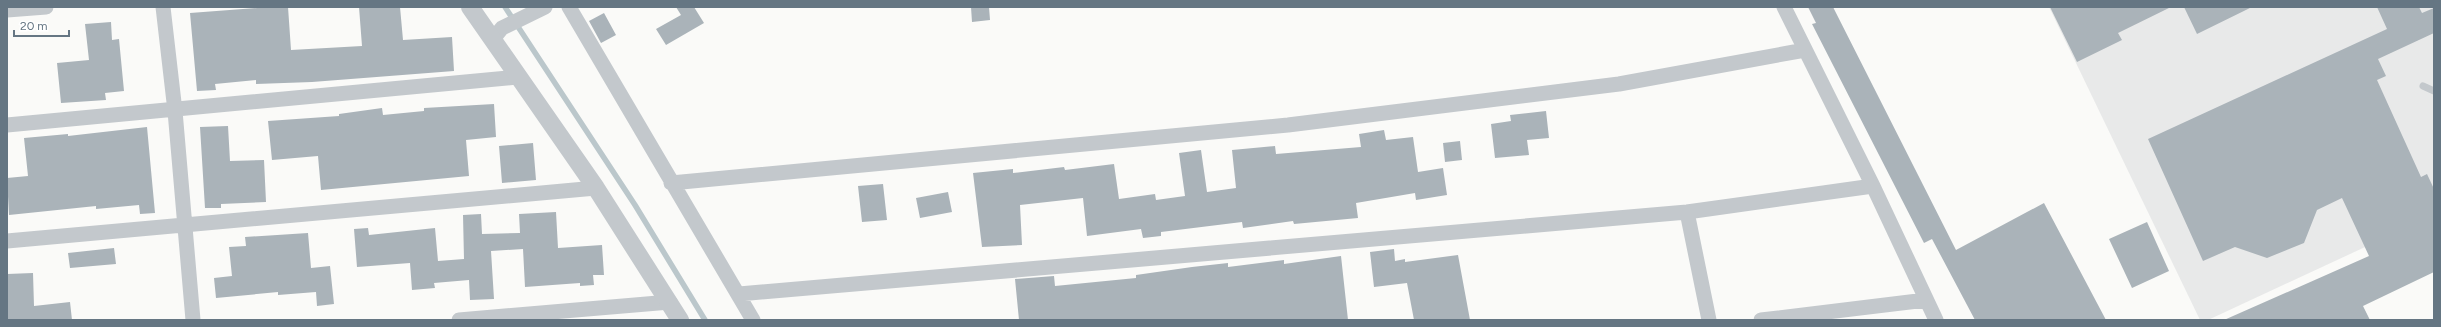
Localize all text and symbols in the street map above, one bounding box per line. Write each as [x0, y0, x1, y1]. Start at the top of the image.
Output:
scale bar [14, 12, 69, 38]
text: 20 m [20, 19, 48, 33]

